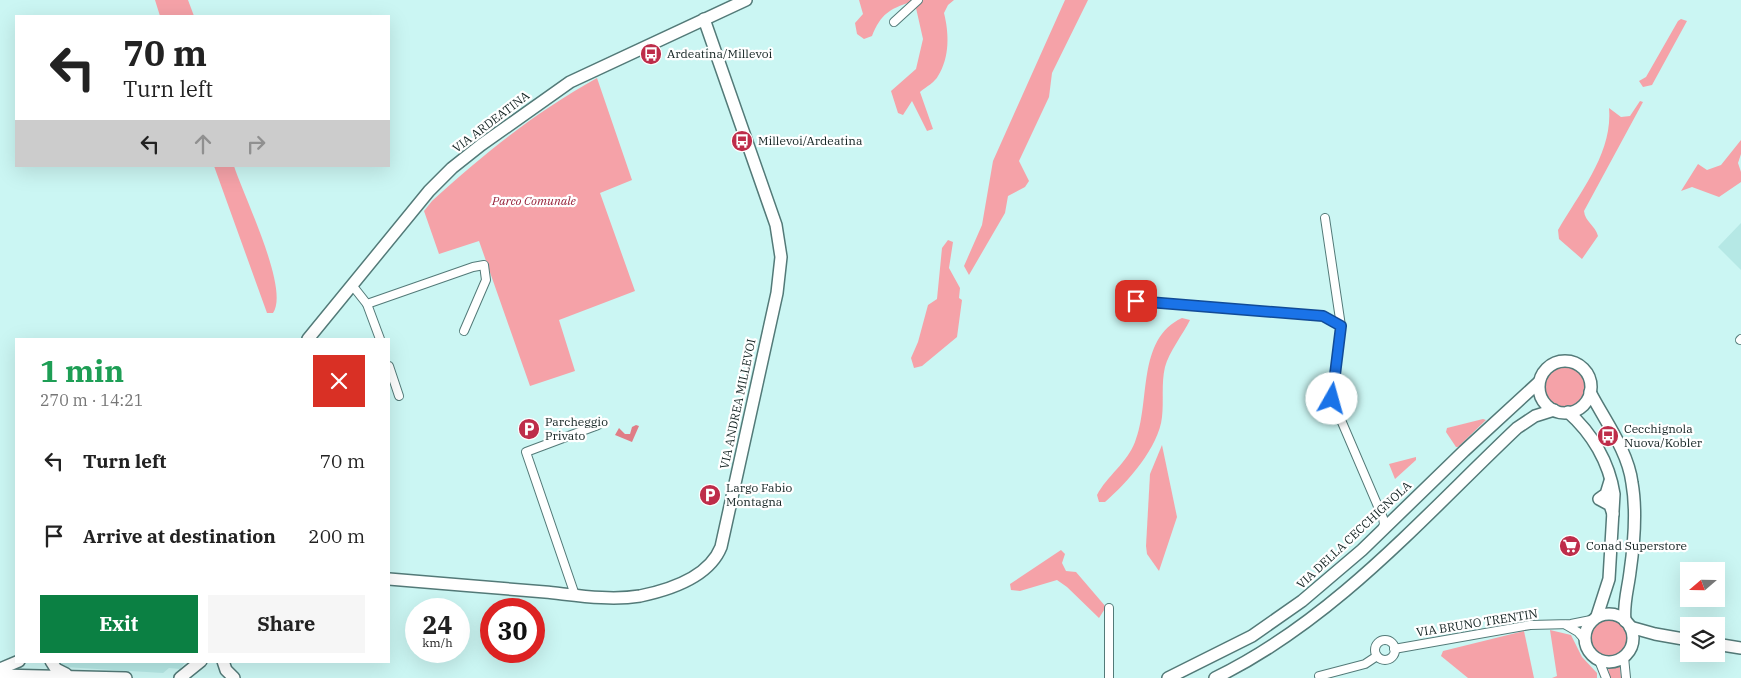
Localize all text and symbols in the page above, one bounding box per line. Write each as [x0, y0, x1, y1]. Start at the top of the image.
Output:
text: 70 m [123, 30, 207, 76]
icon: left [40, 35, 105, 100]
bus stop icon: Ardeatina/Millevoi [639, 42, 663, 66]
place label: Ardeatina/Millevoi [667, 46, 772, 61]
text: Turn left [123, 74, 213, 103]
street label: VIA ARDEATINA [449, 87, 533, 155]
bus stop icon: Millevoi/Ardeatina [730, 129, 754, 153]
icon: left [136, 130, 164, 158]
icon: ahead [189, 130, 217, 158]
icon: right [242, 130, 270, 158]
place label: Millevoi/Ardeatina [758, 133, 863, 148]
park label: Parco Comunale [491, 193, 577, 208]
pin [1115, 280, 1157, 322]
icon: arrive [1122, 287, 1150, 315]
street label: VIA ANDREA MILLEVOI [716, 337, 759, 470]
text: 1 min [40, 351, 124, 390]
button: close [313, 355, 365, 407]
position arrow [1305, 372, 1357, 424]
text: 270 m · 14:21 [40, 390, 143, 410]
place label: Parcheggio Privato [545, 414, 608, 443]
parking icon: Parcheggio Privato [517, 417, 541, 441]
place label: Cecchignola Nuova/Kobler [1624, 421, 1703, 450]
bus stop icon: Cecchignola Nuova/Kobler [1596, 424, 1620, 448]
icon: left [40, 447, 68, 475]
text: Turn left [83, 449, 166, 473]
text: 70 m [320, 449, 365, 473]
street label: VIA DELLA CECCHIGNOLA [1293, 477, 1415, 592]
place label: Largo Fabio Montagna [726, 480, 792, 509]
parking icon: Largo Fabio Montagna [698, 483, 722, 507]
icon: arrive [40, 522, 68, 550]
text: Arrive at destination [83, 524, 276, 548]
text: 200 m [308, 524, 365, 548]
supermarket icon: Conad Superstore [1558, 534, 1582, 558]
place label: Conad Superstore [1586, 538, 1687, 553]
north arrow [1680, 562, 1725, 608]
map controls [1680, 562, 1725, 662]
button: Exit [40, 595, 198, 653]
button: Share [208, 595, 365, 653]
speed limit sign: 30 [480, 598, 545, 663]
street label: VIA BRUNO TRENTIN [1415, 605, 1539, 640]
text: 24 [422, 608, 453, 641]
button: layers [1680, 617, 1725, 662]
text: km/h [422, 635, 453, 650]

